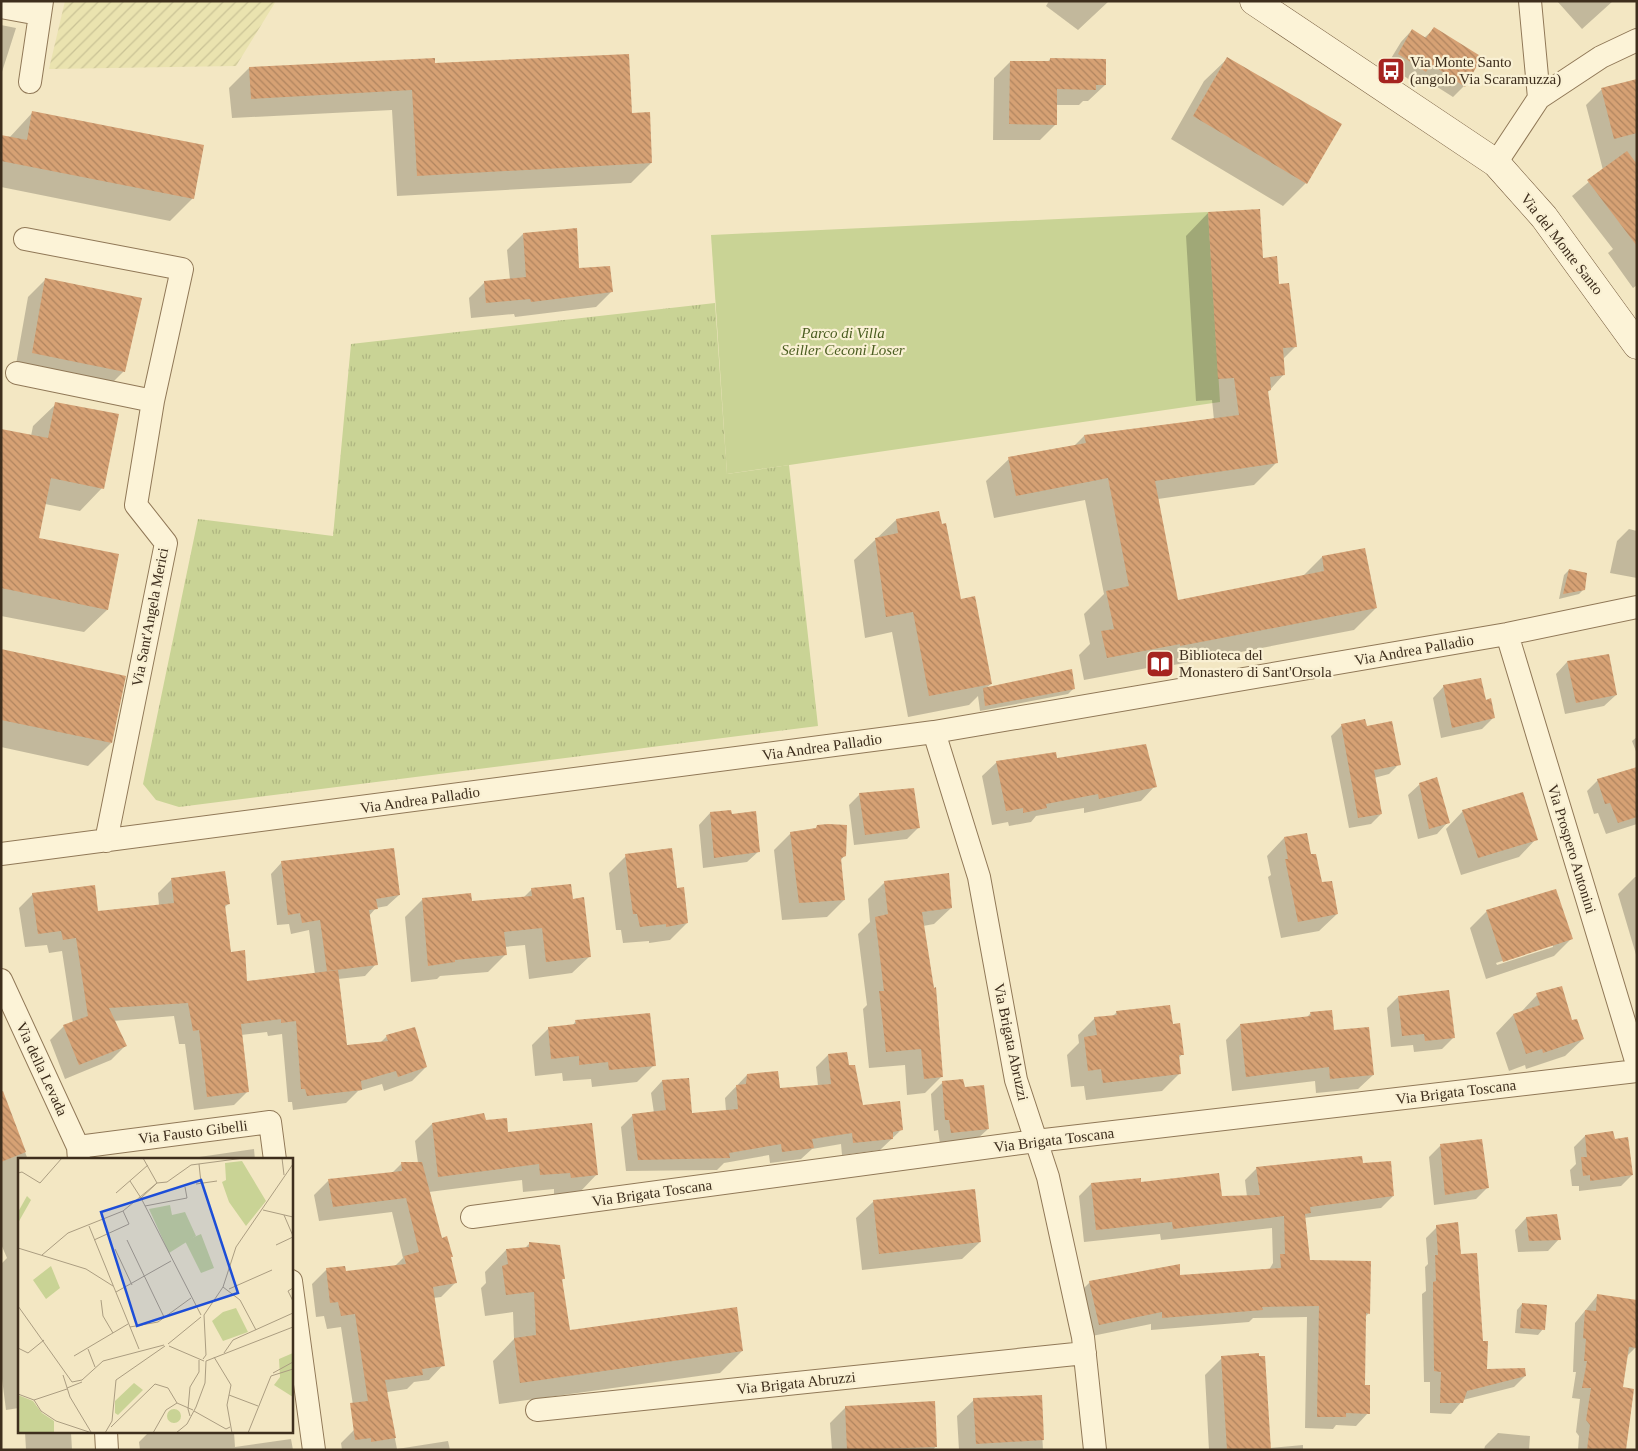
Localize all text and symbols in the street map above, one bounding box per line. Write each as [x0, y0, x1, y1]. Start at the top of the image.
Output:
place label: Via Monte Santo (angolo Via Scaramuzza) [1410, 54, 1561, 88]
bus stop icon: Via Monte Santo (angolo Via Scaramuzza) [1376, 56, 1406, 86]
street label: Via del Monte Santo [1518, 190, 1606, 298]
park label: Parco di Villa Seiller Ceconi Loser [781, 325, 905, 358]
street label: Via Sant'Angela Merici [129, 546, 171, 688]
street label: Via Andrea Palladio [1353, 632, 1475, 668]
place label: Biblioteca del Monastero di Sant'Orsola [1179, 647, 1332, 680]
library icon: Biblioteca del Monastero di Sant'Orsola [1145, 649, 1175, 679]
street label: Via Andrea Palladio [761, 731, 883, 763]
street label: Via Prospero Antonini [1545, 783, 1599, 915]
street label: Via Andrea Palladio [359, 784, 481, 816]
street label: Via Brigata Abruzzi [991, 982, 1031, 1102]
street label: Via della Levada [13, 1020, 71, 1119]
street label: Via Brigata Toscana [1395, 1077, 1517, 1107]
street label: Via Fausto Gibelli [137, 1117, 249, 1147]
street label: Via Brigata Toscana [993, 1125, 1115, 1155]
inset map [18, 1158, 292, 1434]
street label: Via Brigata Toscana [591, 1177, 713, 1209]
street label: Via Brigata Abruzzi [736, 1369, 856, 1397]

